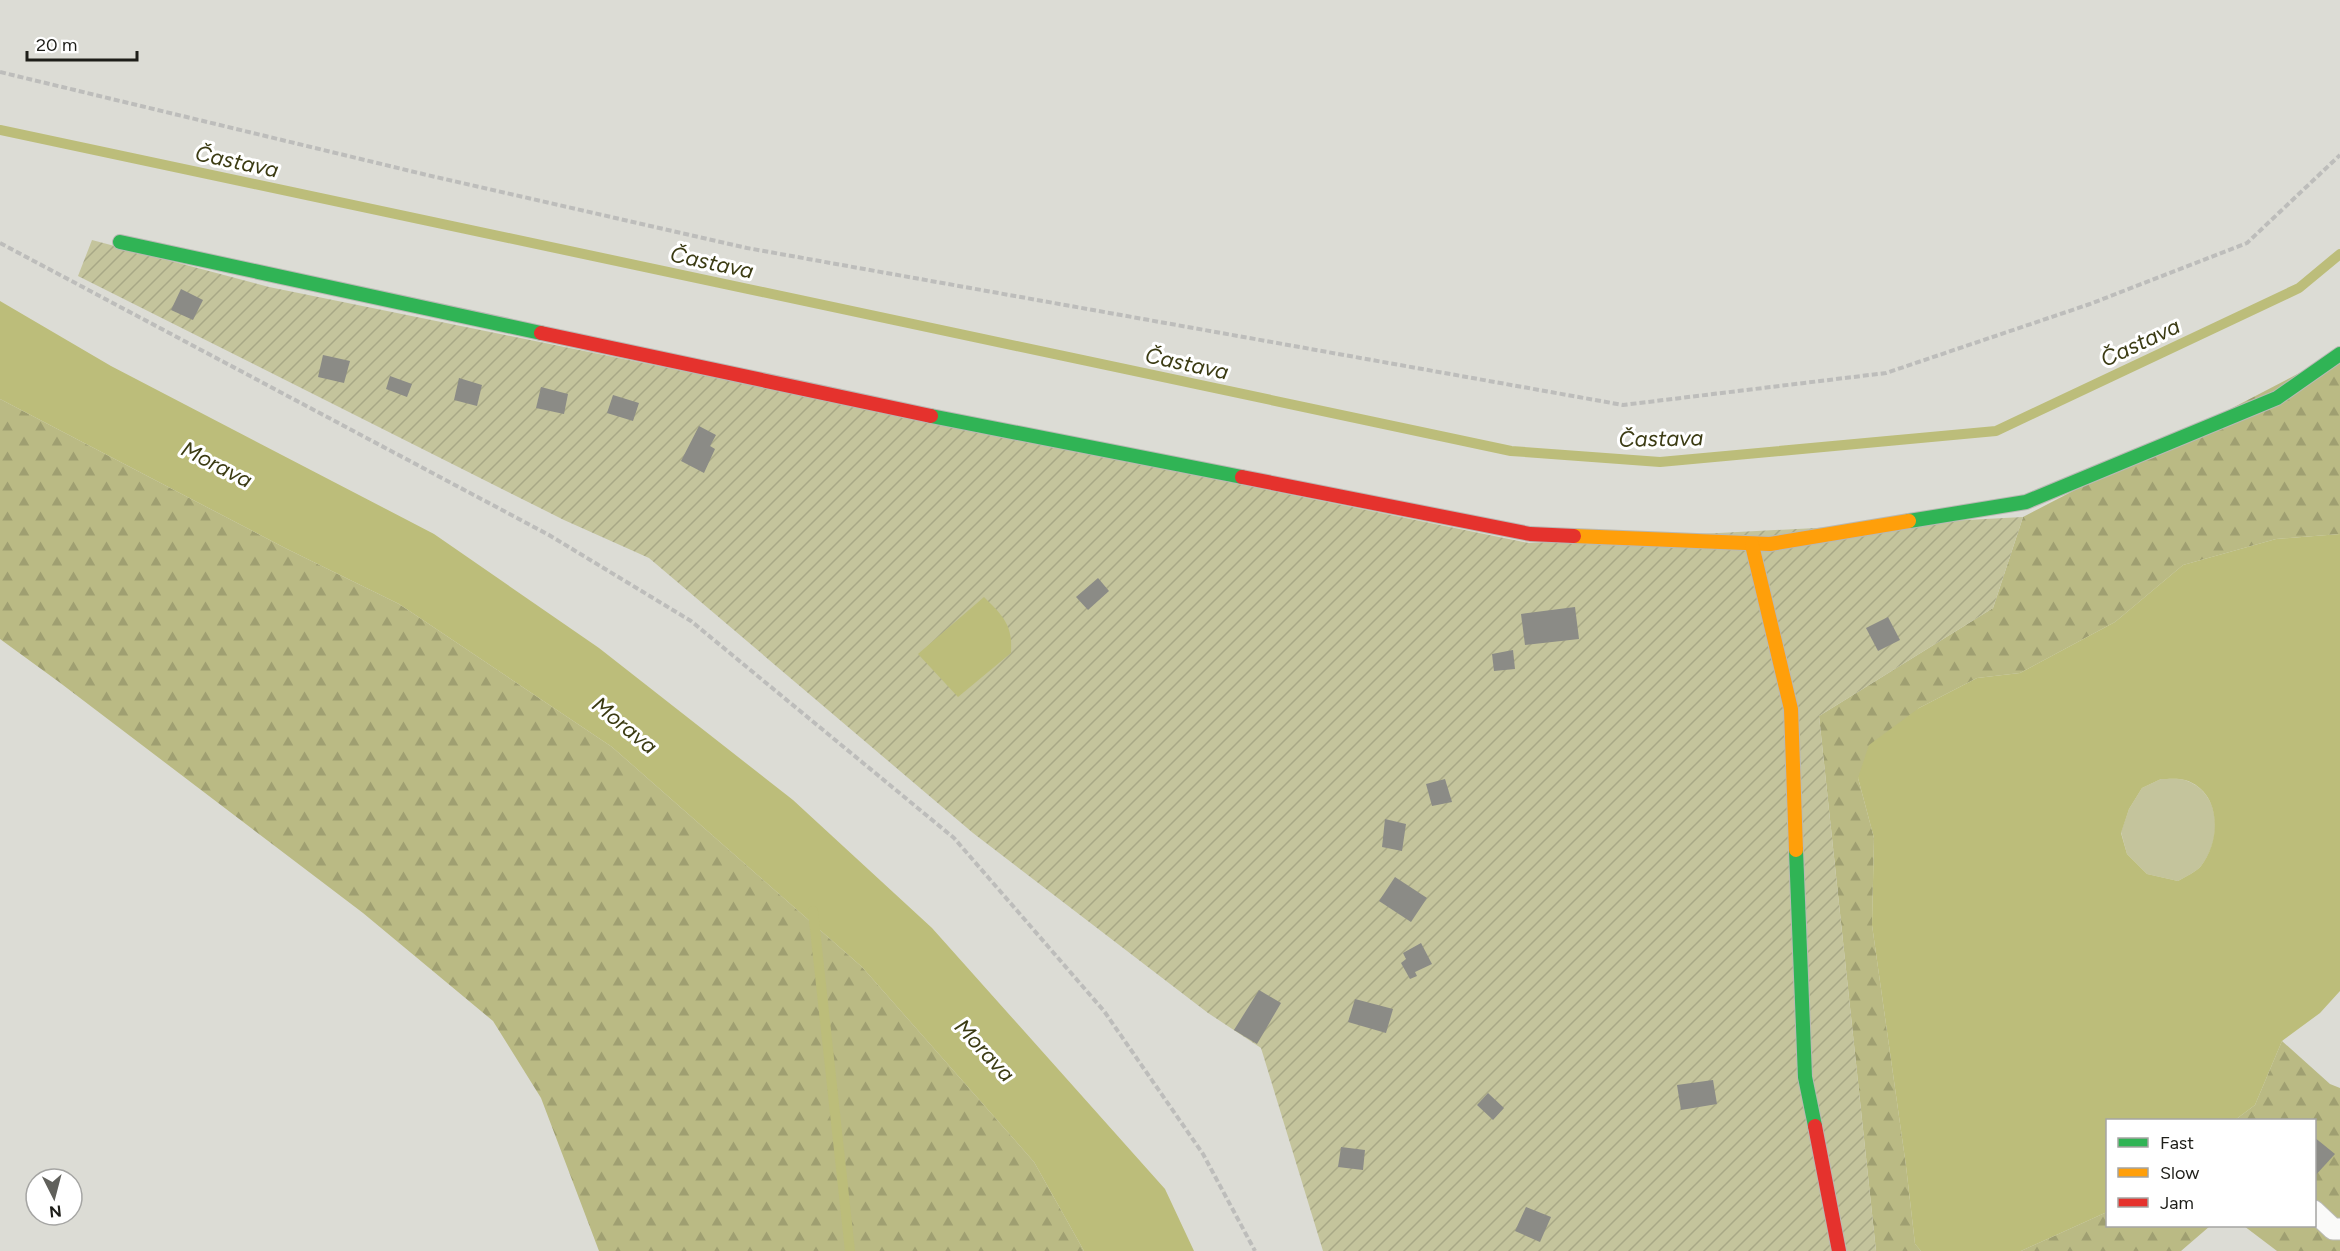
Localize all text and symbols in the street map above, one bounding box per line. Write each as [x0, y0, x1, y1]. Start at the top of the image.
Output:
scale bar [27, 24, 136, 62]
text: 20 m [36, 34, 77, 56]
water label: Častava [193, 139, 281, 184]
water label: Častava [668, 240, 756, 285]
water label: Častava [2096, 312, 2184, 373]
water label: Častava [1143, 341, 1231, 386]
water label: Častava [1618, 424, 1704, 453]
water label: Morava [177, 435, 257, 494]
water label: Morava [587, 691, 663, 760]
water label: Morava [949, 1013, 1020, 1087]
legend [2106, 1119, 2316, 1227]
text: Fast [2160, 1132, 2194, 1154]
text: Slow [2160, 1162, 2199, 1184]
north arrow [24, 1167, 84, 1227]
text: Jam [2160, 1192, 2194, 1214]
text: N [48, 1201, 63, 1222]

